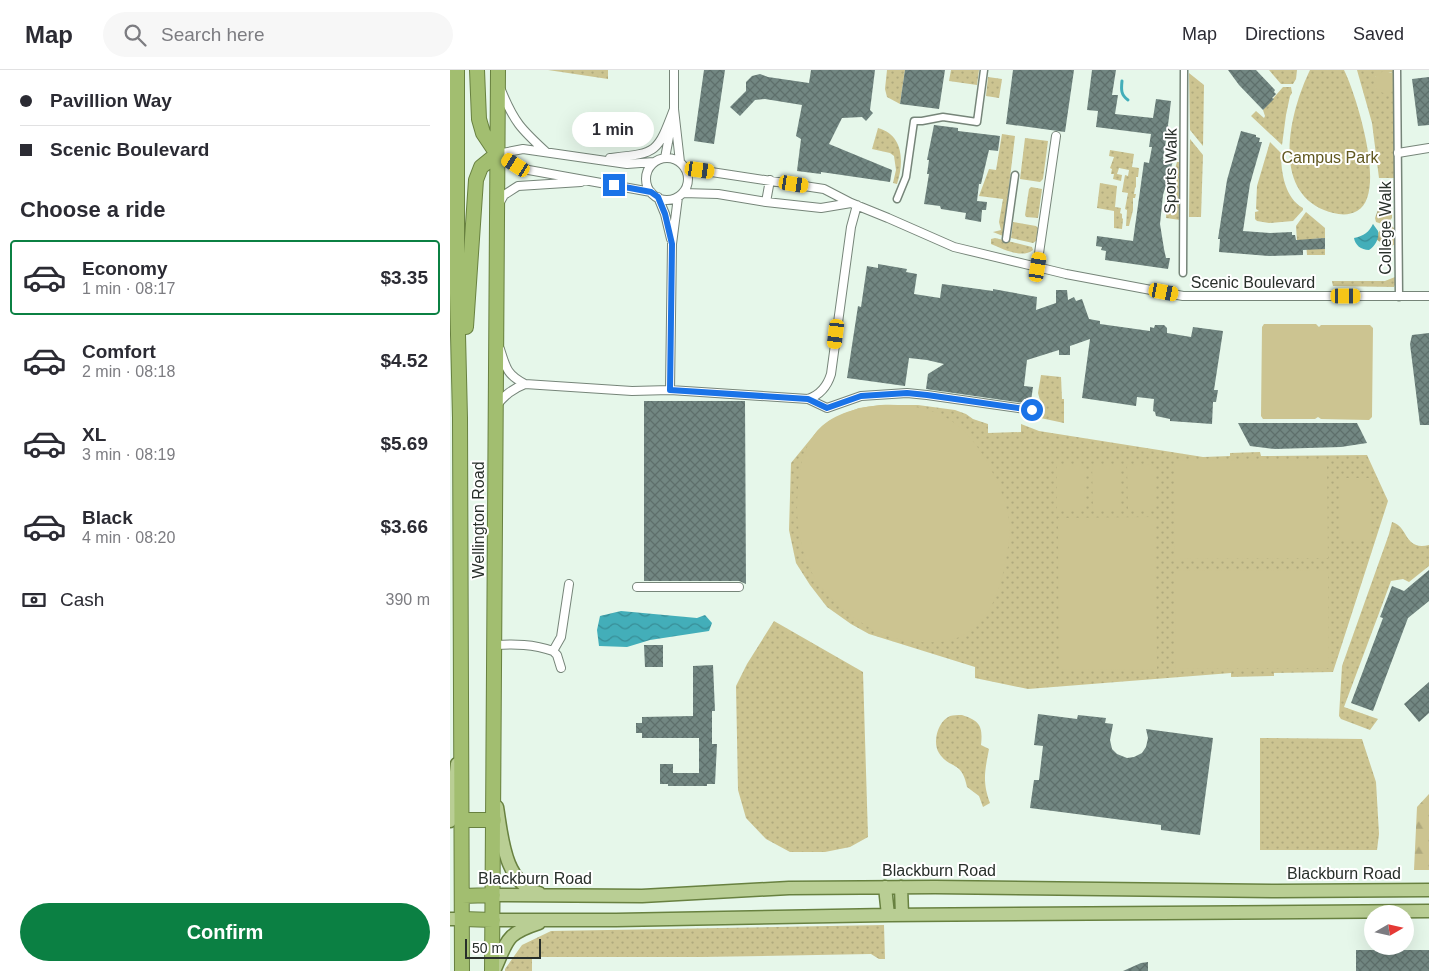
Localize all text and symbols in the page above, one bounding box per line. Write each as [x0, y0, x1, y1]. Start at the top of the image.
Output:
search box [103, 12, 453, 57]
text: Map [25, 21, 73, 48]
icon: search [121, 21, 149, 49]
text: Search here [161, 24, 265, 45]
text: Map [1182, 24, 1217, 44]
text: Directions [1245, 24, 1325, 44]
text: Saved [1353, 24, 1404, 44]
text: Pavillion Way [50, 90, 172, 111]
callout: 1 min [573, 112, 655, 148]
text: 1 min [592, 121, 634, 138]
street label: Sports Walk [1161, 127, 1180, 214]
text: Scenic Boulevard [50, 139, 209, 160]
park label: Campus Park [1282, 149, 1379, 166]
car [499, 151, 532, 179]
car [684, 160, 715, 180]
route end [603, 174, 625, 196]
car [778, 174, 809, 194]
street label: College Walk [1377, 180, 1394, 275]
text: Choose a ride [20, 197, 165, 222]
car [1028, 251, 1047, 283]
icon: car [22, 255, 67, 300]
text: Economy [82, 258, 168, 279]
text: $3.35 [380, 267, 428, 288]
street label: Scenic Boulevard [1191, 274, 1315, 291]
text: 1 min · 08:17 [82, 280, 175, 297]
car [1147, 282, 1180, 302]
car [1331, 289, 1361, 304]
car [826, 318, 845, 350]
icon: car [22, 338, 67, 383]
text: Comfort [82, 341, 156, 362]
text: $4.52 [380, 350, 428, 371]
text: 2 min · 08:18 [82, 363, 175, 380]
route start [1021, 399, 1043, 421]
icon: car [22, 421, 67, 466]
text: XL [82, 424, 106, 445]
text: $5.69 [380, 433, 428, 454]
text: 3 min · 08:19 [82, 446, 175, 463]
street label: Wellington Road [470, 461, 487, 579]
icon: car [22, 504, 67, 549]
text: Black [82, 507, 133, 528]
text: $3.66 [380, 516, 428, 537]
text: 4 min · 08:20 [82, 529, 175, 546]
icon: cash [20, 586, 48, 614]
text: Cash [60, 589, 104, 610]
text: 390 m [386, 591, 430, 608]
street label: Blackburn Road [882, 862, 996, 879]
street label: Blackburn Road [1287, 865, 1401, 882]
street label: Blackburn Road [478, 870, 592, 887]
button: Confirm [20, 903, 430, 961]
north arrow [1364, 905, 1414, 955]
map controls [1364, 905, 1414, 955]
scale bar [465, 936, 541, 959]
text: 50 m [472, 940, 503, 956]

